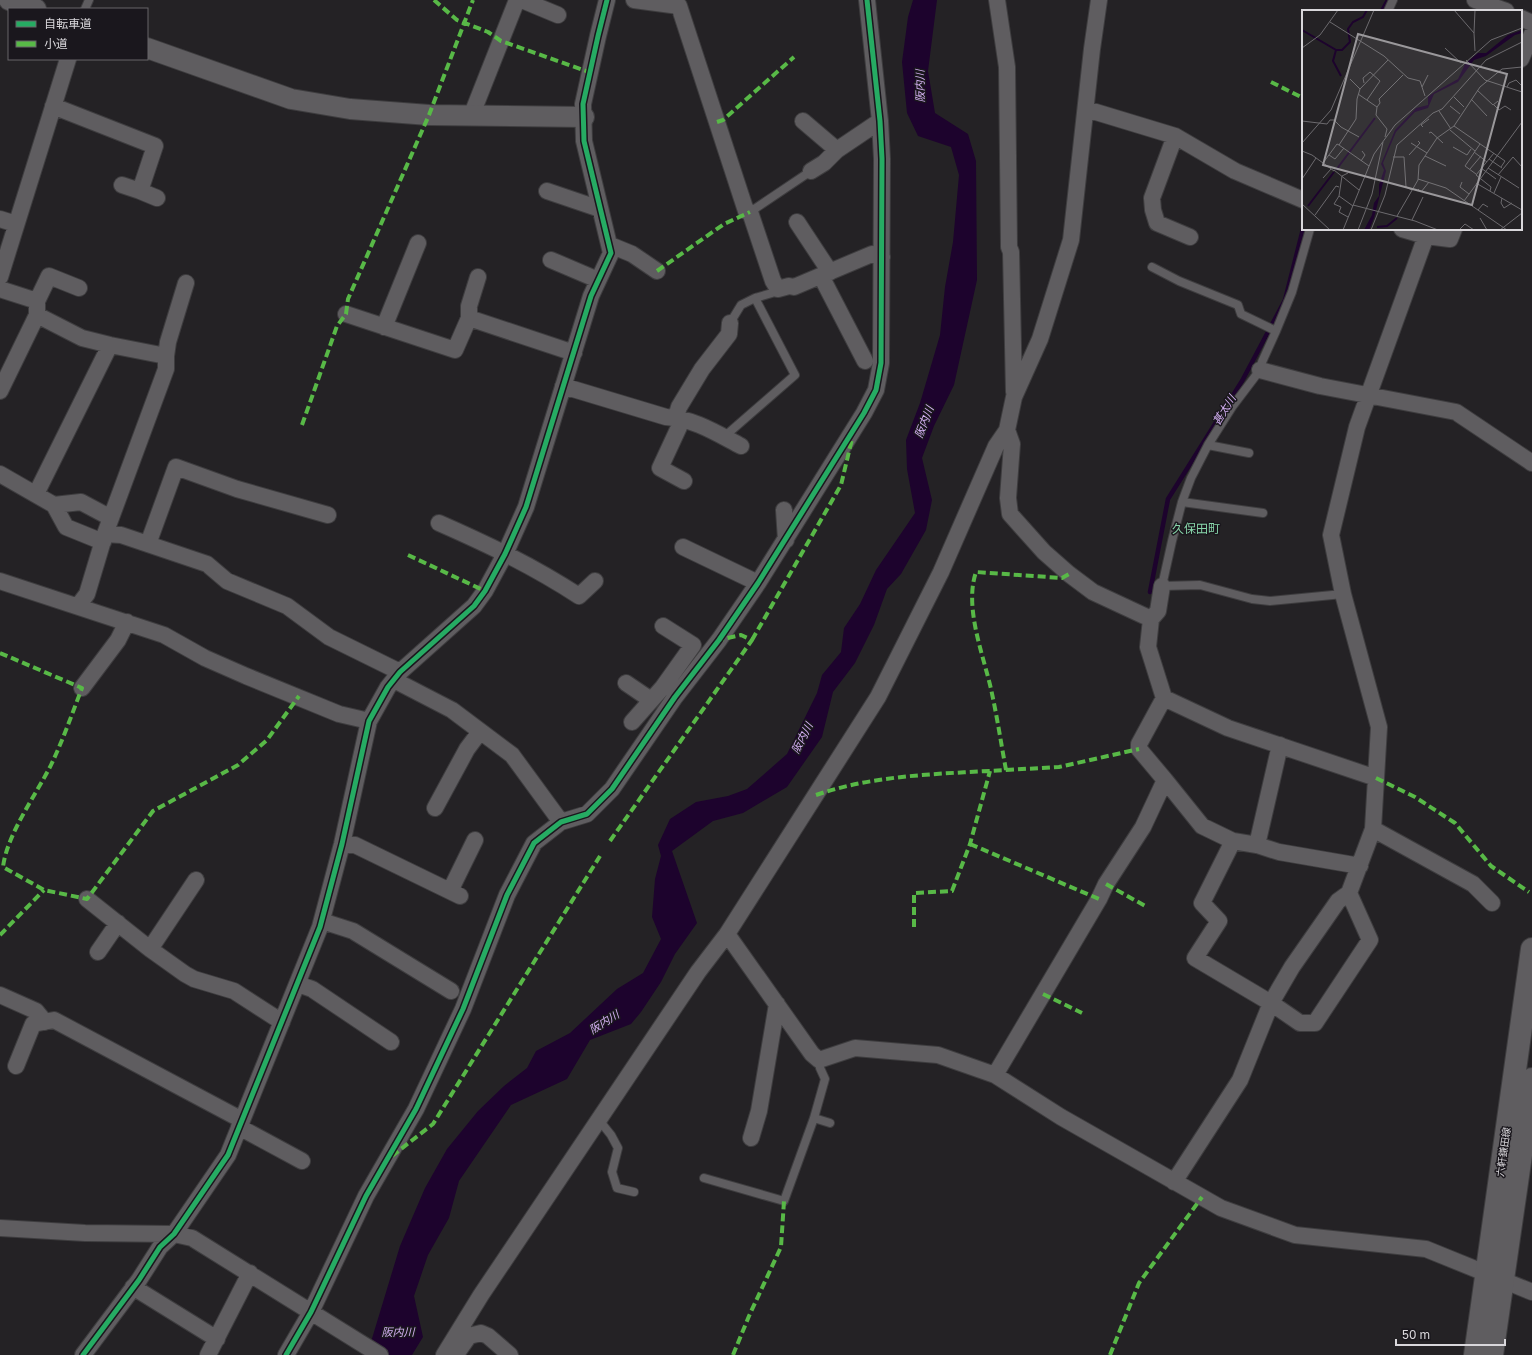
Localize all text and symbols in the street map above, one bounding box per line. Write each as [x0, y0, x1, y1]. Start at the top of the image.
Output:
legend [8, 8, 148, 60]
inset map [1302, 10, 1522, 230]
text: 自転車道 [44, 16, 92, 31]
text: 小道 [44, 36, 68, 51]
water label: 阪内川 [913, 68, 926, 103]
water label: 甚太川 [1209, 391, 1238, 427]
water label: 阪内川 [912, 403, 936, 440]
district label: 久保田町 [1172, 521, 1220, 536]
water label: 阪内川 [788, 719, 815, 755]
water label: 阪内川 [586, 1007, 622, 1036]
street label: 六軒鎌田線 [1494, 1126, 1512, 1178]
scale bar [1396, 1321, 1505, 1347]
water label: 阪内川 [382, 1325, 415, 1338]
text: 50 m [1402, 1327, 1430, 1342]

